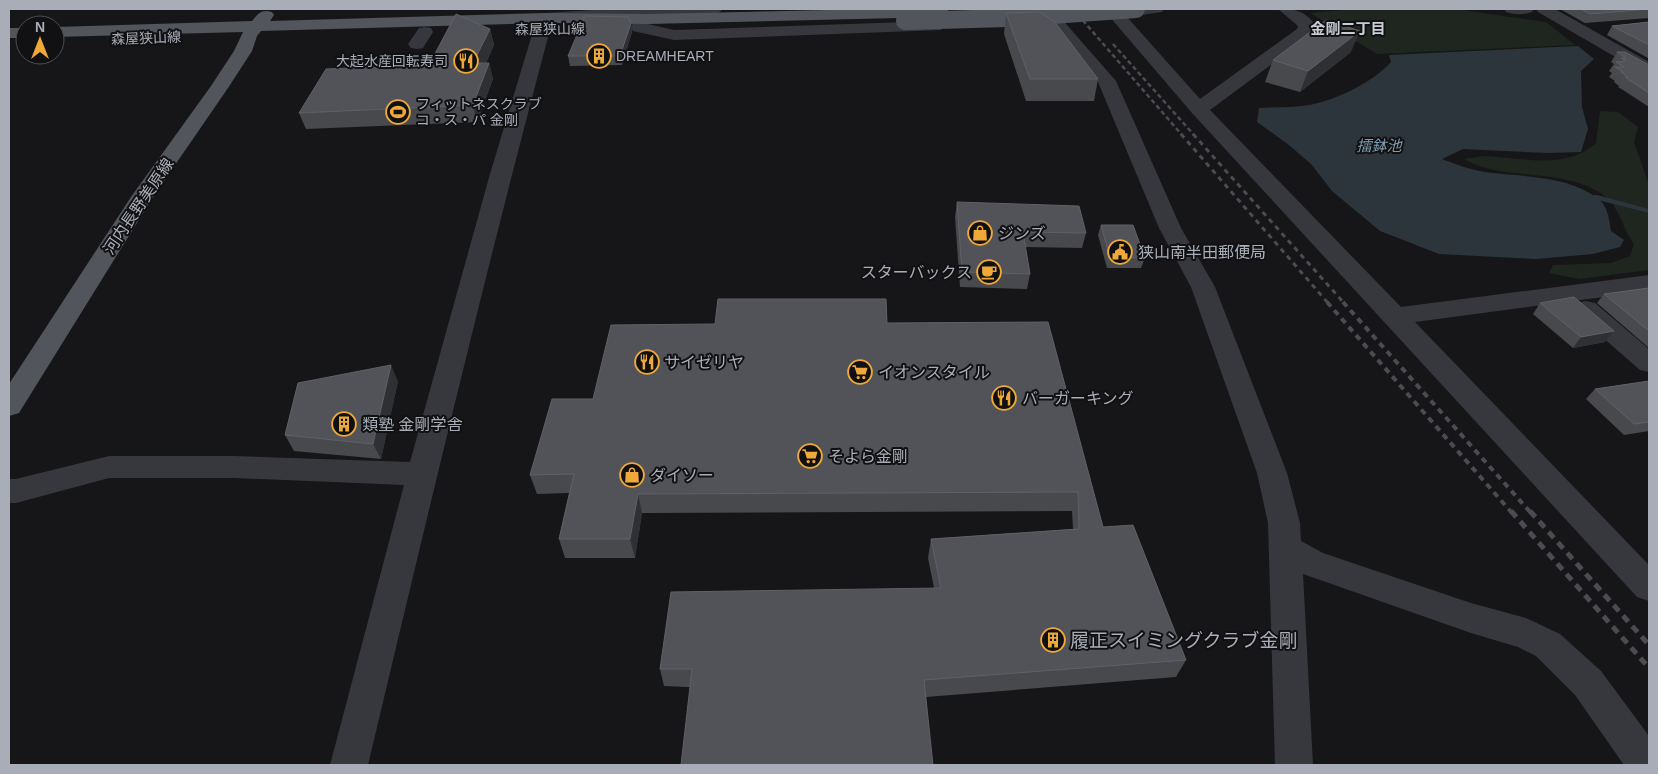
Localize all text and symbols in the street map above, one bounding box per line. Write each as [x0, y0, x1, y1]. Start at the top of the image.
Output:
north arrow [15, 15, 65, 65]
text: N [35, 19, 45, 35]
street label: 森屋狭山線 [515, 20, 585, 38]
district label: 金剛二丁目 [1310, 20, 1386, 37]
street label: 森屋狭山線 [111, 29, 181, 47]
building icon: DREAMHEART [586, 43, 612, 69]
restaurant icon: 大起水産回転寿司 [453, 48, 479, 74]
place label: DREAMHEART [616, 48, 714, 64]
place label: 大起水産回転寿司 [336, 53, 448, 69]
place label: フィットネスクラブ コ・ス・パ 金剛 [416, 96, 542, 128]
sports icon: フィットネスクラブ コ・ス・パ 金剛 [385, 99, 411, 125]
water label: 擂鉢池 [1356, 137, 1403, 154]
street label: 河内長野美原線 [100, 155, 177, 257]
shop icon: ジンズ [967, 220, 993, 246]
place label: ジンズ [998, 225, 1046, 242]
public building icon: 狭山南半田郵便局 [1107, 239, 1133, 265]
place label: 狭山南半田郵便局 [1138, 244, 1266, 261]
cafe icon: スターバックス [976, 259, 1002, 285]
place label: スターバックス [861, 264, 972, 281]
restaurant icon: サイゼリヤ [634, 349, 660, 375]
place label: サイゼリヤ [664, 354, 744, 371]
supermarket icon: イオンスタイル [847, 359, 873, 385]
place label: イオンスタイル [878, 364, 990, 381]
restaurant icon: バーガーキング [991, 385, 1017, 411]
place label: バーガーキング [1022, 390, 1134, 407]
building icon: 類塾 金剛学舎 [331, 411, 357, 437]
place label: 類塾 金剛学舎 [362, 416, 462, 433]
supermarket icon: そよら金剛 [797, 443, 823, 469]
place label: そよら金剛 [828, 448, 908, 465]
shop icon: ダイソー [619, 462, 645, 488]
place label: ダイソー [650, 467, 714, 484]
building icon: 履正スイミングクラブ金剛 [1040, 627, 1066, 653]
place label: 履正スイミングクラブ金剛 [1070, 630, 1298, 651]

